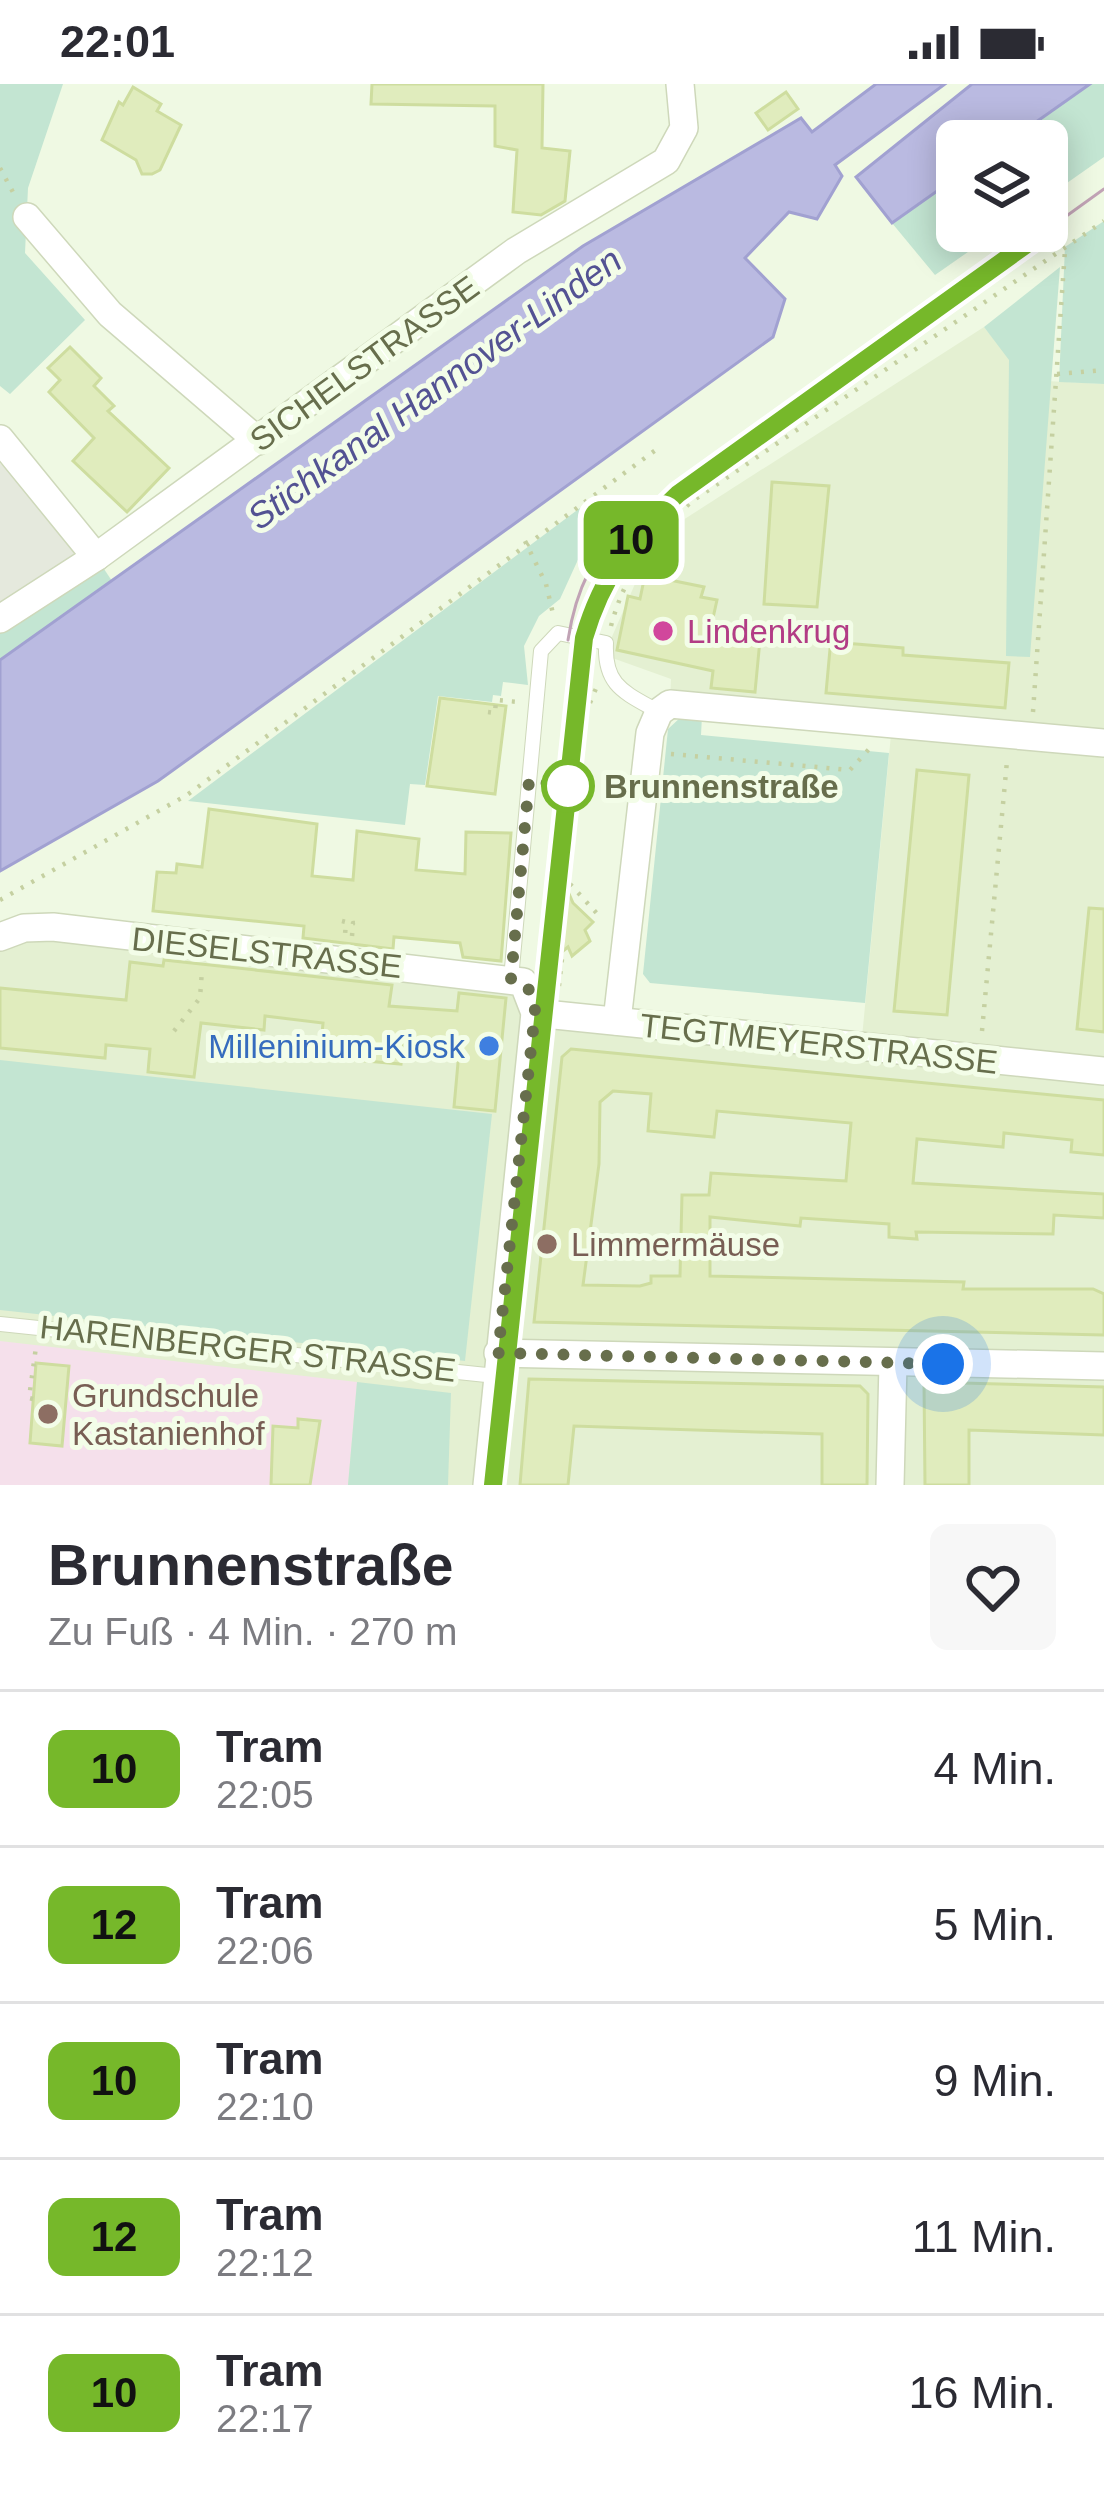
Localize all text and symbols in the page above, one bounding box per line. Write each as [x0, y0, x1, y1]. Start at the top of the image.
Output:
text: 22:01 [60, 16, 175, 67]
map controls [936, 120, 1068, 252]
button: layers [936, 120, 1068, 252]
water label: Stichkanal Hannover-Linden [240, 239, 629, 538]
street label: SICHELSTRASSE [243, 268, 486, 459]
line badge: 10 [577, 501, 685, 579]
text: 10 [608, 516, 654, 563]
place label: Lindenkrug [687, 613, 850, 650]
marker: Lindenkrug [650, 618, 676, 644]
marker: Brunnenstraße [543, 761, 593, 811]
place label: Brunnenstraße [604, 768, 839, 805]
street label: DIESELSTRASSE [130, 920, 404, 985]
street label: TEGTMEYERSTRASSE [638, 1006, 1000, 1081]
place label: Milleninium-Kiosk [208, 1028, 465, 1065]
marker: Milleninium-Kiosk [476, 1033, 502, 1059]
place label: Limmermäuse [571, 1226, 780, 1263]
marker: Limmermäuse [534, 1231, 560, 1257]
street label: HARENBERGER STRASSE [38, 1308, 458, 1389]
your location [913, 1334, 973, 1394]
place label: Grundschule Kastanienhof [72, 1377, 265, 1452]
marker: Grundschule Kastanienhof [35, 1401, 61, 1427]
button: heart [930, 1524, 1056, 1650]
text: Brunnenstraße [48, 1533, 453, 1597]
text: Zu Fuß · 4 Min. · 270 m [48, 1610, 458, 1653]
text: Tram [216, 1721, 324, 1772]
text: 4 Min. [933, 1743, 1056, 1794]
text: 10 [91, 1745, 137, 1792]
text: 22:05 [216, 1773, 314, 1816]
text: Tram [216, 1877, 324, 1928]
text: 5 Min. [933, 1899, 1056, 1950]
text: 12 [91, 1901, 137, 1948]
text: 22:06 [216, 1929, 314, 1972]
text: Tram [216, 2033, 324, 2084]
text: 9 Min. [933, 2055, 1056, 2106]
text: 10 [91, 2057, 137, 2104]
text: 22:10 [216, 2085, 314, 2128]
text: Tram [216, 2189, 324, 2240]
text: 11 Min. [912, 2211, 1056, 2262]
text: 12 [91, 2213, 137, 2260]
text: 22:12 [216, 2241, 314, 2284]
text: Tram [216, 2345, 324, 2396]
text: 16 Min. [908, 2367, 1056, 2418]
text: 10 [91, 2369, 137, 2416]
text: 22:17 [216, 2397, 314, 2440]

